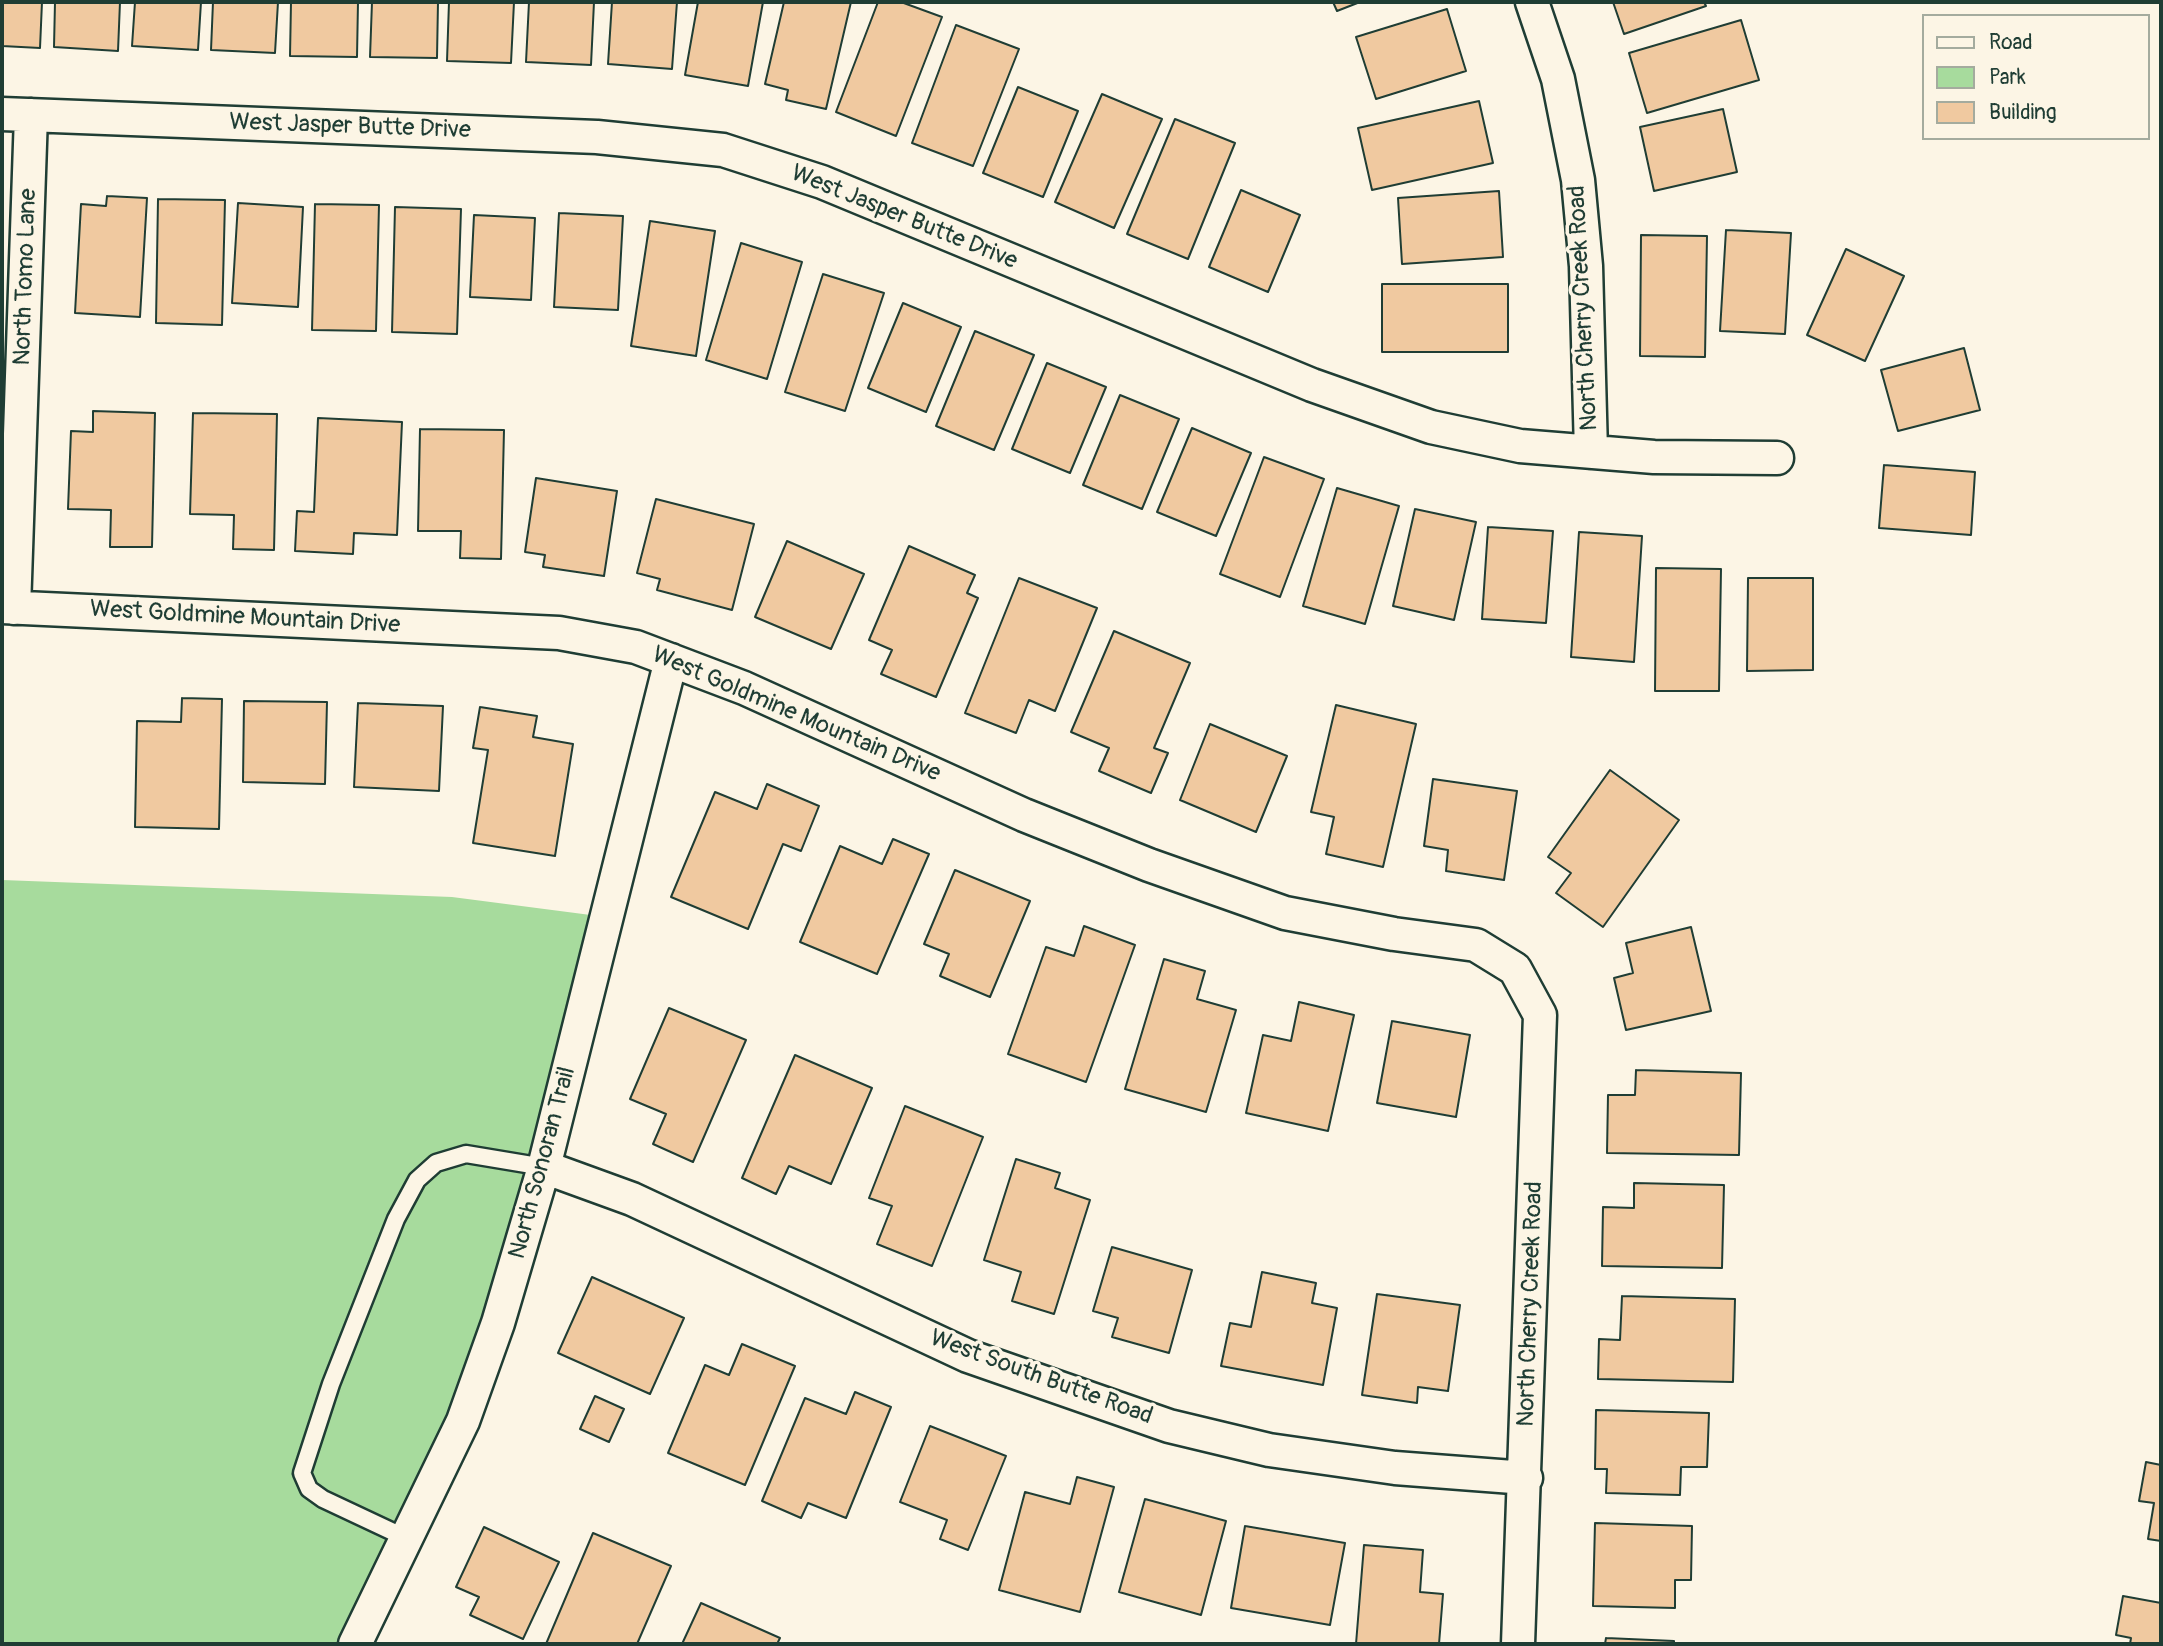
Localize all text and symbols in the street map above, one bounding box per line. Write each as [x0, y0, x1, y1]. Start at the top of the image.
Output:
legend [1922, 14, 2149, 140]
text: Road [1989, 29, 2033, 56]
text: Park [1989, 64, 2026, 91]
text: Building [1989, 99, 2056, 126]
street label: West Jasper Butte Drive [229, 108, 471, 146]
street label: West Jasper Butte Drive [787, 159, 1021, 277]
street label: North Cherry Creek Road [1563, 185, 1605, 431]
street label: North Tomo Lane [9, 188, 43, 366]
street label: West Goldmine Mountain Drive [89, 595, 401, 641]
street label: West Goldmine Mountain Drive [647, 641, 945, 789]
street label: North Sonoran Trail [504, 1064, 582, 1262]
street label: North Cherry Creek Road [1512, 1181, 1550, 1427]
street label: West South Butte Road [926, 1324, 1156, 1432]

